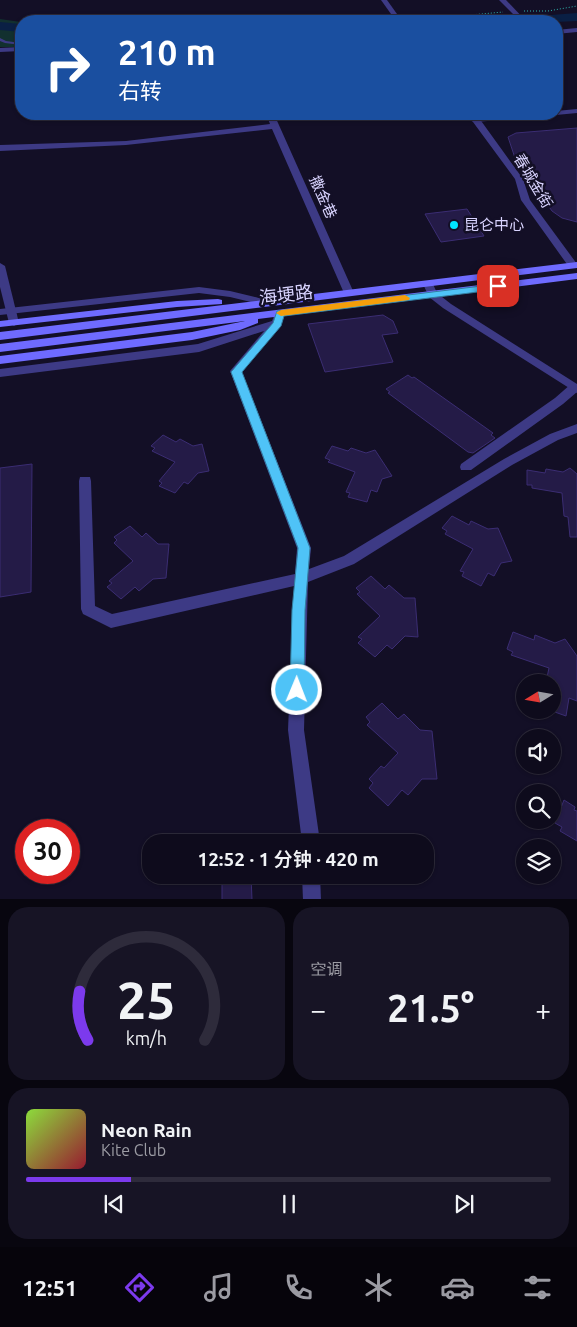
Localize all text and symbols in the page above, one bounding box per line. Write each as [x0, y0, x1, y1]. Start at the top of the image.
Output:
text: 210 m [118, 32, 216, 72]
icon: right [35, 35, 100, 100]
text: 右转 [118, 78, 162, 103]
street label: 春城金街 [511, 151, 556, 211]
street label: 撒金巷 [307, 173, 340, 221]
place label: 昆仑中心 [464, 216, 524, 233]
marker: 昆仑中心 [448, 219, 460, 231]
pin [477, 265, 519, 307]
icon: arrive [484, 272, 512, 300]
street label: 海埂路 [258, 281, 314, 307]
position arrow [270, 663, 322, 715]
north arrow [516, 674, 561, 719]
map controls [516, 674, 561, 884]
button: sound [516, 729, 561, 774]
button: search [516, 784, 561, 829]
speed limit sign: 30 [15, 819, 80, 884]
button: layers [516, 839, 561, 884]
text: 12:52 · 1 分钟 · 420 m [197, 848, 379, 870]
text: 空调 [311, 960, 343, 978]
text: 25 [117, 971, 176, 1029]
text: 21.5° [387, 987, 474, 1029]
text: − [311, 994, 326, 1025]
text: + [535, 994, 551, 1025]
text: km/h [126, 1028, 167, 1048]
text: Neon Rain [101, 1119, 192, 1141]
text: Kite Club [101, 1141, 166, 1159]
icon: previous [100, 1190, 128, 1218]
icon: pause [275, 1190, 303, 1218]
icon: next [450, 1190, 478, 1218]
icon: directions [122, 1270, 157, 1305]
icon: music [201, 1270, 236, 1305]
icon: phone [281, 1270, 316, 1305]
icon: climate [361, 1270, 396, 1305]
icon: car [440, 1270, 475, 1305]
icon: filters [520, 1270, 555, 1305]
text: 12:51 [22, 1275, 77, 1300]

